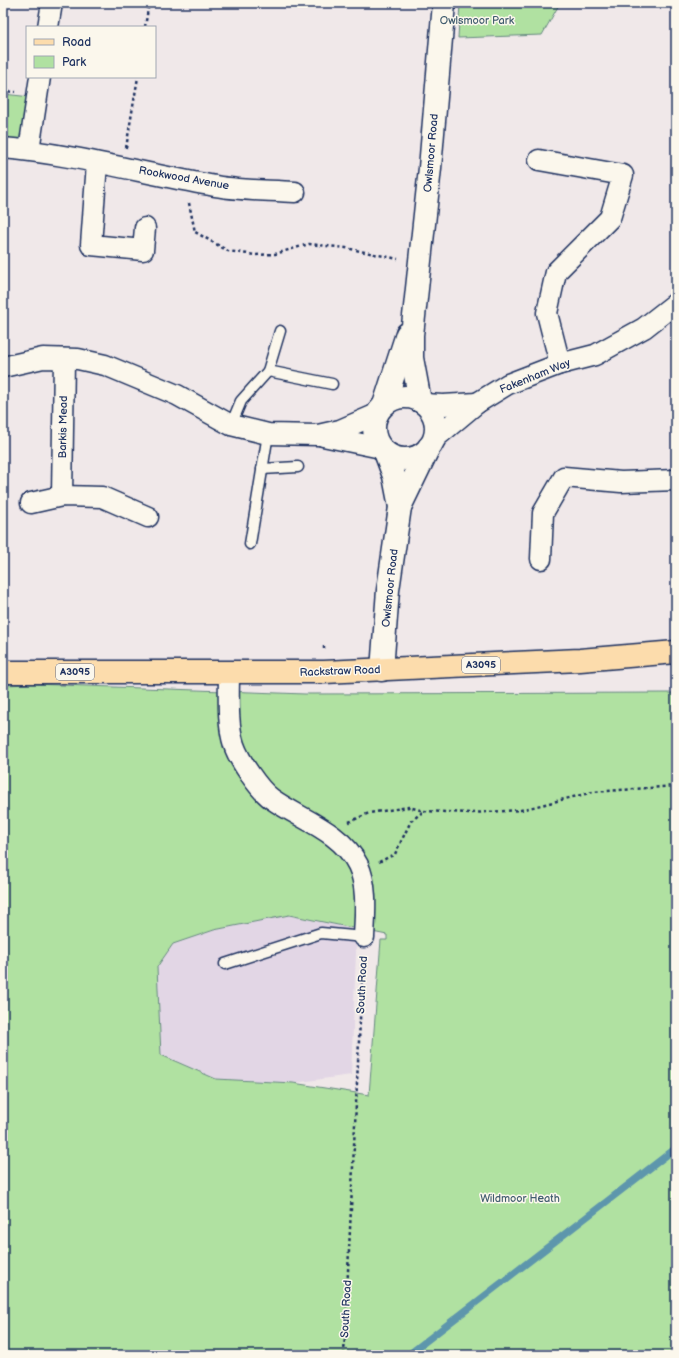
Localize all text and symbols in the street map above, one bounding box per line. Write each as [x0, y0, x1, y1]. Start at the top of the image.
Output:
park label: Owlsmoor Park [440, 14, 515, 27]
legend [26, 26, 156, 78]
text: Road [62, 35, 91, 50]
text: Park [62, 55, 86, 70]
street label: Owlsmoor Road [421, 113, 441, 193]
street label: Rookwood Avenue [138, 164, 231, 192]
street label: Fakenham Way [498, 356, 572, 396]
street label: Barkis Mead [56, 396, 70, 458]
street label: Owlsmoor Road [379, 548, 401, 628]
road number: A3095 [462, 657, 500, 673]
street label: Rackstraw Road [299, 663, 381, 679]
road number: A3095 [56, 664, 94, 680]
street label: South Road [354, 956, 370, 1014]
park label: Wildmoor Heath [480, 1192, 560, 1205]
street label: South Road [338, 1280, 354, 1338]

